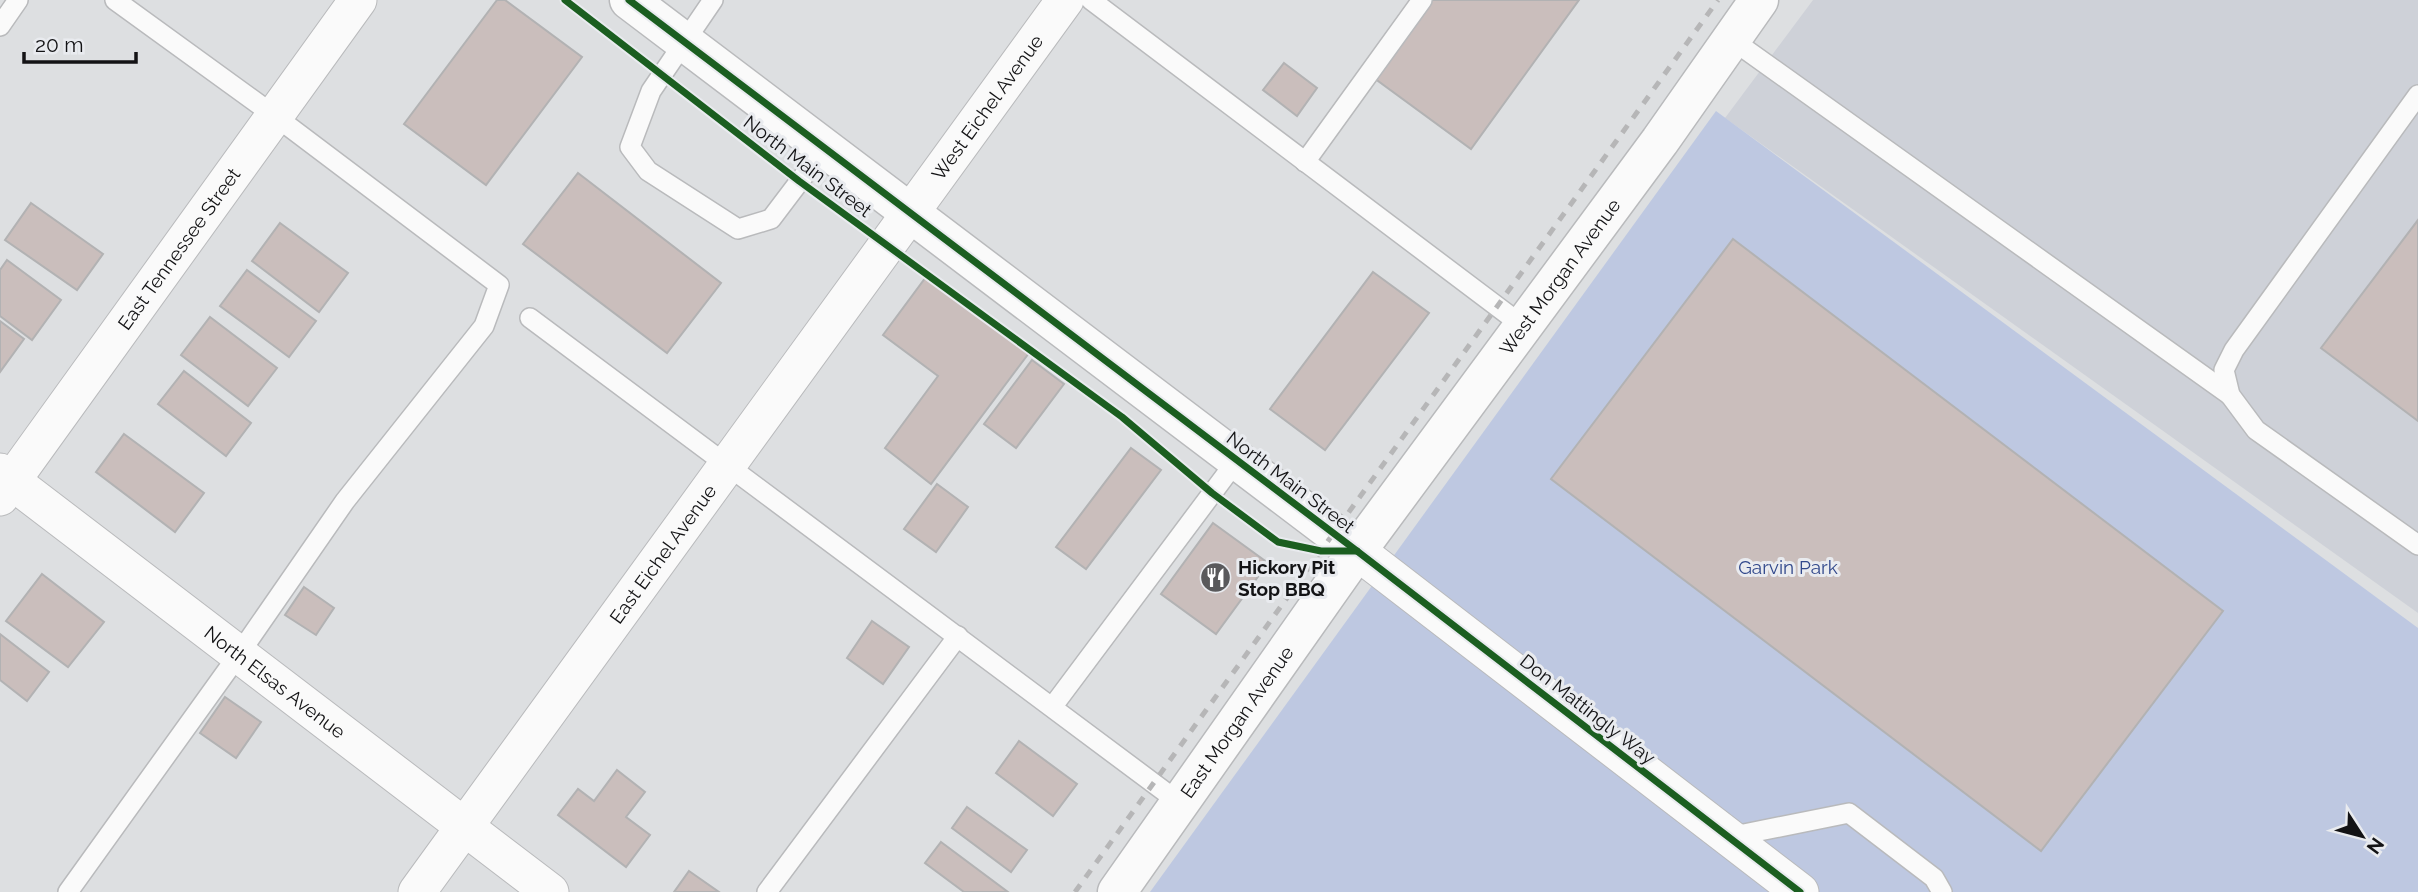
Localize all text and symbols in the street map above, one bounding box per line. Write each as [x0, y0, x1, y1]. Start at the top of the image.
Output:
scale bar [24, 21, 136, 65]
street label: West Eichel Avenue [927, 30, 1047, 184]
text: 20 m [35, 32, 83, 57]
street label: North Main Street [740, 111, 877, 222]
street label: East Tennessee Street [113, 163, 245, 334]
street label: West Morgan Avenue [1495, 194, 1625, 359]
street label: North Main Street [1223, 427, 1360, 538]
street label: East Eichel Avenue [605, 480, 720, 628]
place label: Hickory Pit Stop BBQ [1238, 556, 1336, 600]
park label: Garvin Park [1738, 556, 1838, 578]
restaurant icon: Hickory Pit Stop BBQ [1198, 561, 1232, 595]
street label: North Elsas Avenue [200, 621, 350, 743]
street label: East Morgan Avenue [1176, 642, 1298, 802]
street label: Don Mattingly Way [1516, 649, 1660, 769]
north arrow [2327, 801, 2397, 871]
text: N [2363, 834, 2389, 858]

